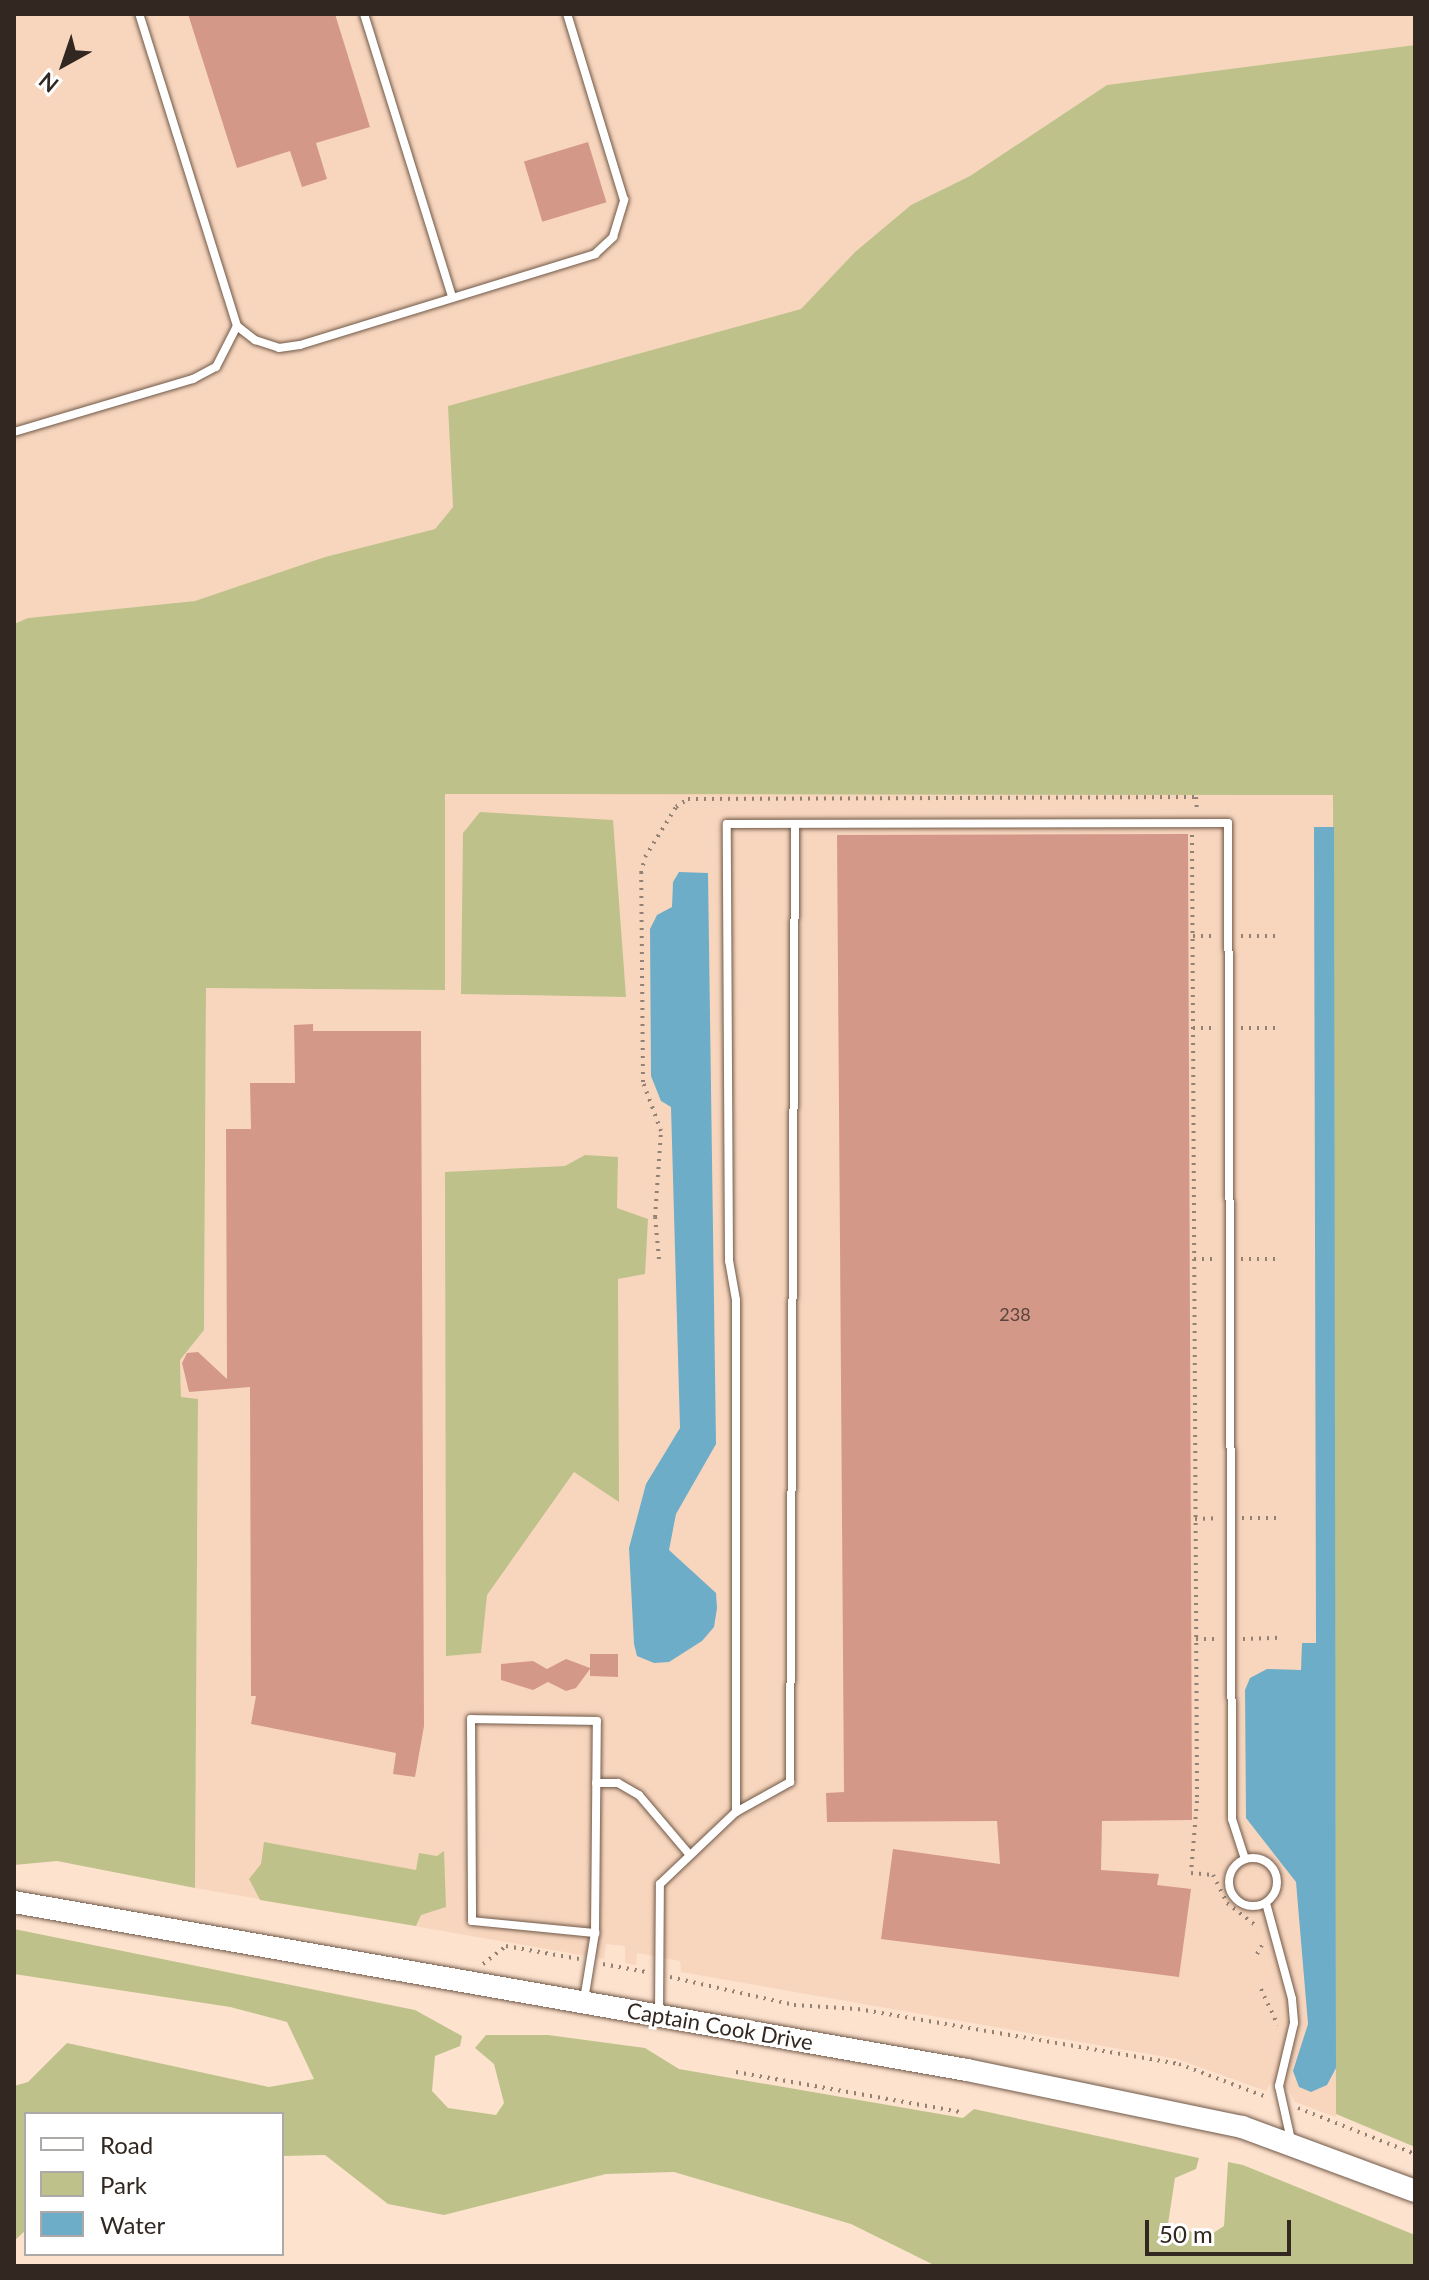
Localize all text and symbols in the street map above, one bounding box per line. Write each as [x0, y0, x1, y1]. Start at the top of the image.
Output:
north arrow [24, 24, 104, 104]
text: N [33, 67, 63, 99]
house number: 238 [999, 1303, 1031, 1325]
street label: Captain Cook Drive [625, 1997, 815, 2055]
legend [24, 2112, 284, 2256]
text: Road [100, 2130, 153, 2159]
text: Park [100, 2170, 147, 2199]
scale bar [1149, 2204, 1295, 2254]
text: Water [100, 2210, 165, 2239]
text: 50 m [1159, 2219, 1213, 2248]

